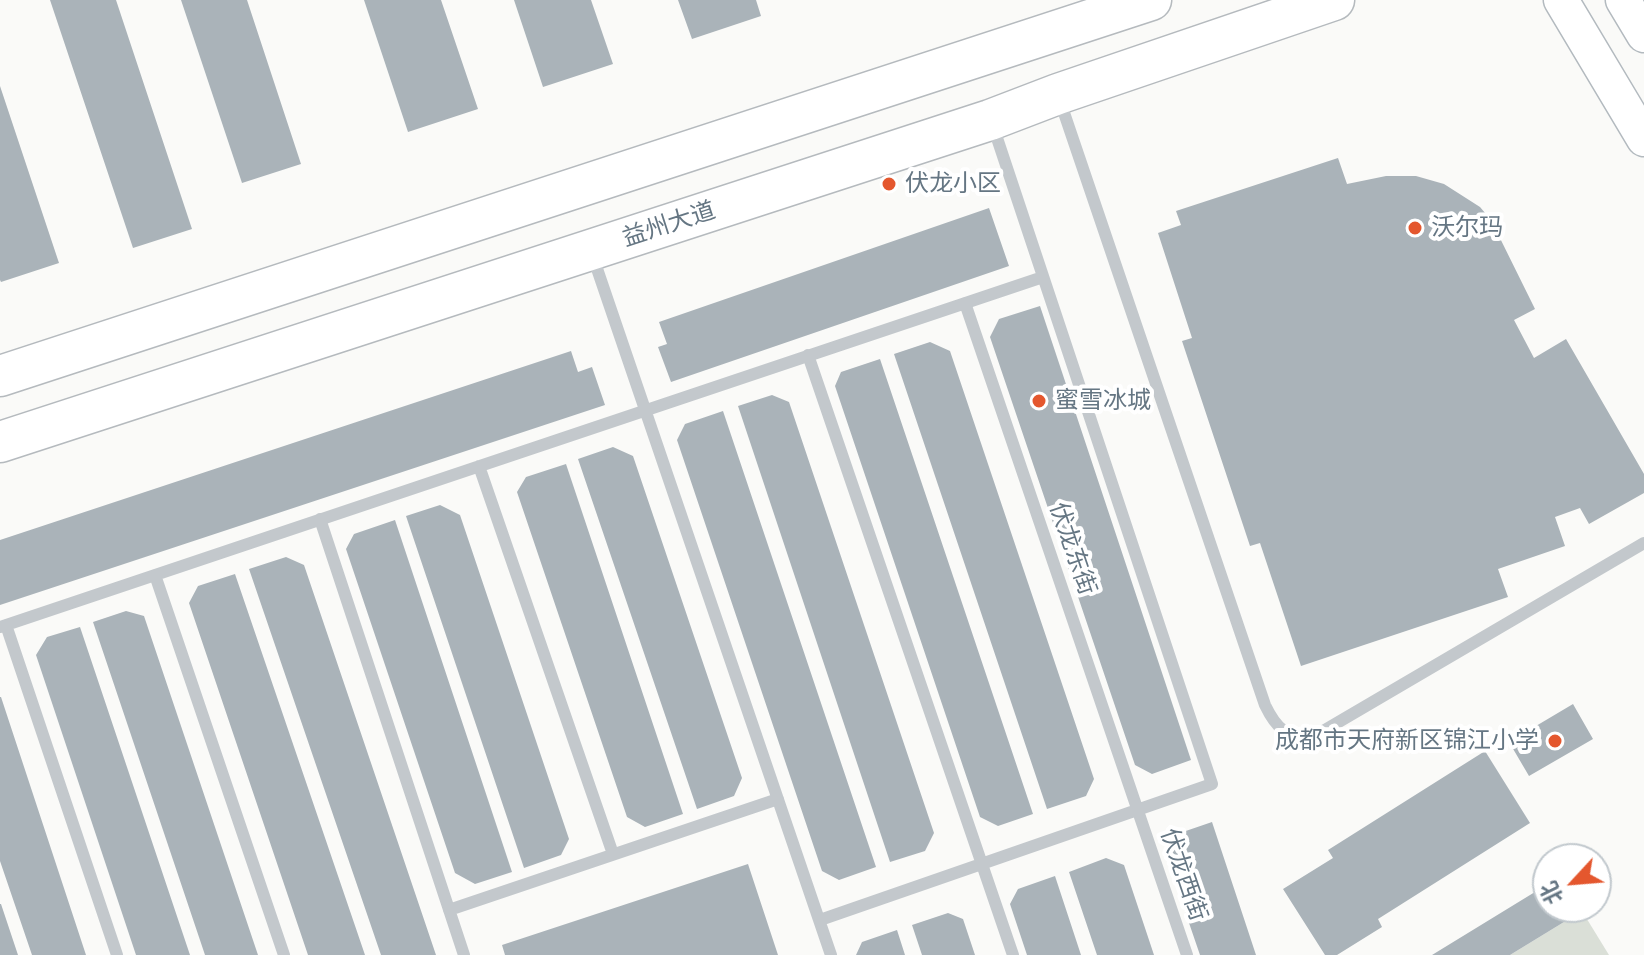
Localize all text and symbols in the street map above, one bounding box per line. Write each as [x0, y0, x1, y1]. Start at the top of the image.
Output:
place label: 伏龙小区 [905, 170, 1001, 198]
marker: 伏龙小区 [880, 175, 898, 193]
street label: 益州大道 [619, 196, 719, 254]
place label: 沃尔玛 [1431, 214, 1503, 242]
marker: 沃尔玛 [1406, 219, 1424, 237]
place label: 蜜雪冰城 [1055, 387, 1151, 415]
marker: 蜜雪冰城 [1030, 392, 1048, 410]
street label: 伏龙东街 [1043, 499, 1101, 599]
place label: 成都市天府新区锦江小学 [1275, 727, 1539, 755]
marker: 成都市天府新区锦江小学 [1546, 732, 1564, 750]
street label: 伏龙西街 [1154, 825, 1212, 925]
north arrow [1532, 843, 1612, 923]
text: 北 [1535, 877, 1569, 909]

